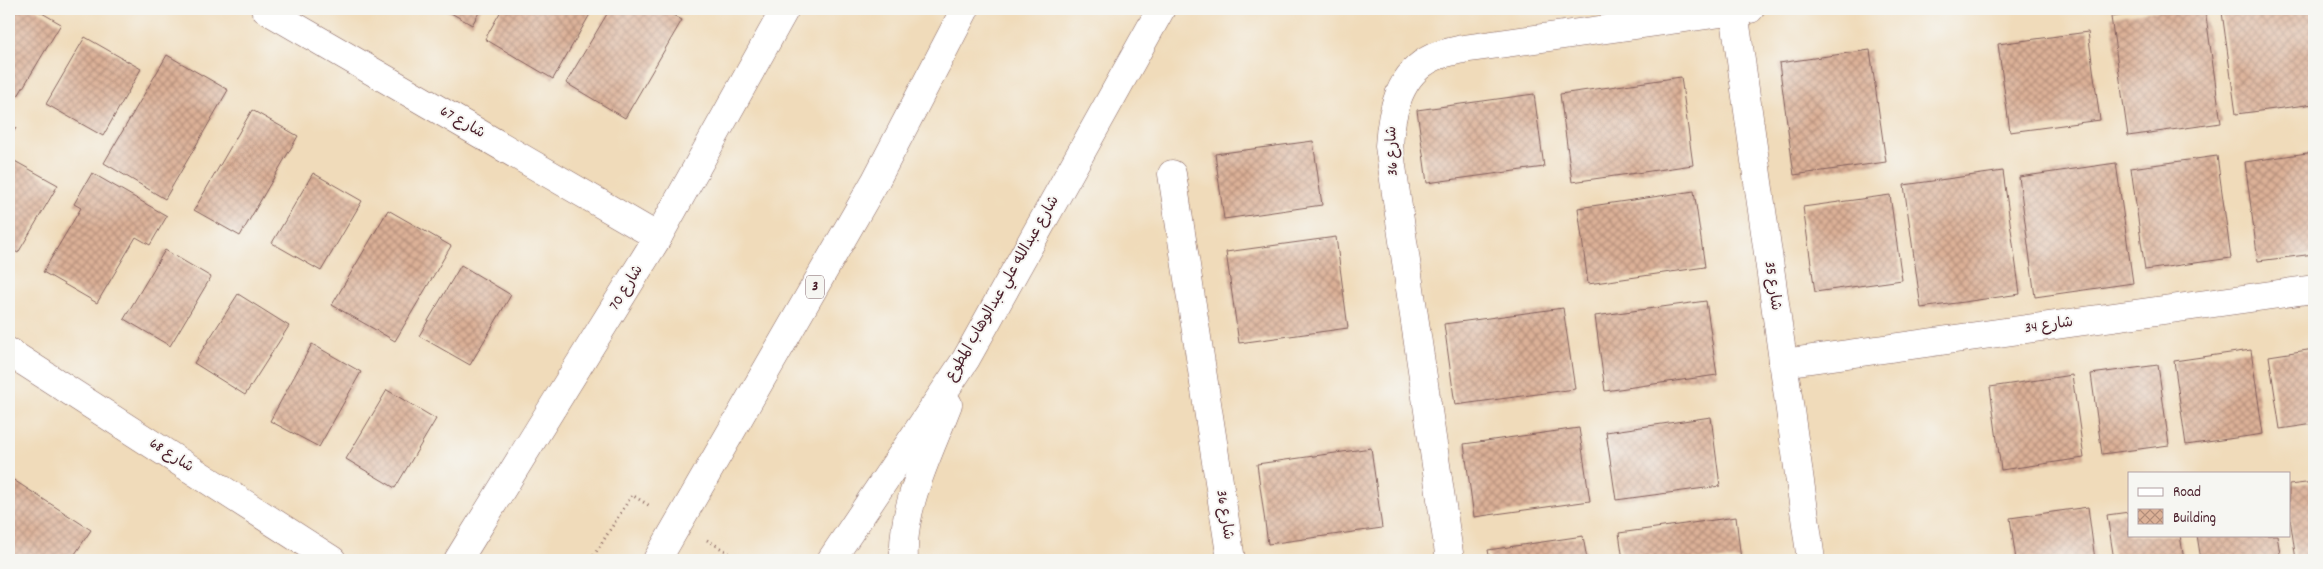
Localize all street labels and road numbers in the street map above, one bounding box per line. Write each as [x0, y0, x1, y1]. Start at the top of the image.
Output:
street label: شارع 67 [435, 101, 489, 145]
street label: شارع 36 [1381, 126, 1405, 176]
street label: شارع عبدالله علي عبدالوهاب المطوع [941, 192, 1065, 386]
street label: شارع 35 [1758, 260, 1786, 312]
street label: شارع 70 [604, 261, 650, 315]
road number: 3 [806, 276, 824, 298]
street label: شارع 34 [2023, 312, 2075, 340]
street label: شارع 68 [144, 433, 198, 479]
street label: شارع 36 [1209, 489, 1239, 541]

